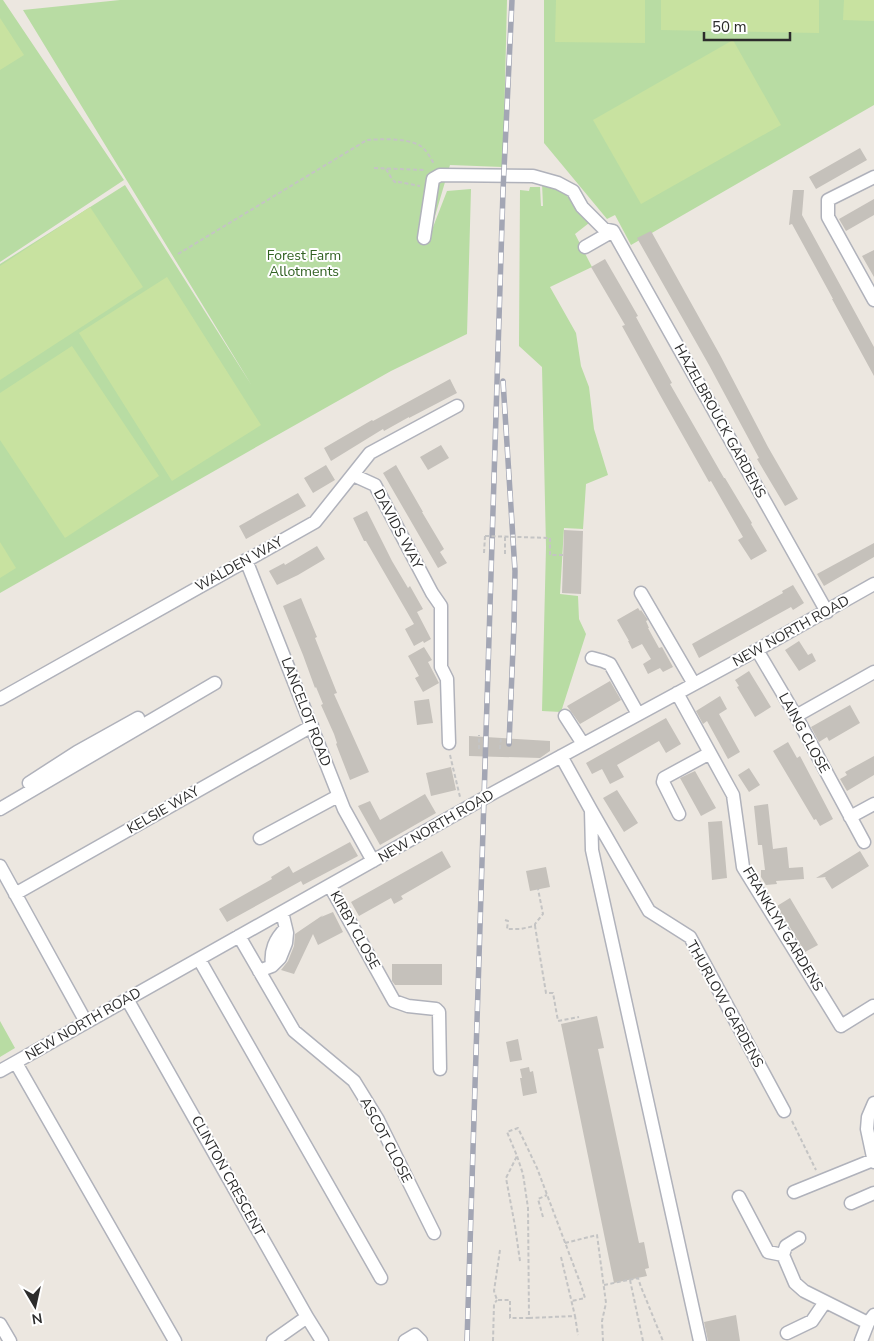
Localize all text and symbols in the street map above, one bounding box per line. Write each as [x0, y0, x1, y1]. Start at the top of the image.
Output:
scale bar [704, 10, 790, 42]
text: 50 m [712, 17, 747, 37]
park label: Forest Farm Allotments [267, 246, 341, 281]
street label: HAZELBROUCK GARDENS [670, 341, 771, 502]
street label: DAVIDS WAY [369, 486, 427, 573]
street label: WALDEN WAY [192, 532, 287, 596]
street label: NEW NORTH ROAD [729, 591, 853, 671]
street label: LANCELOT ROAD [276, 655, 336, 769]
street label: LAING CLOSE [774, 689, 834, 777]
street label: KELSIE WAY [123, 781, 203, 838]
street label: NEW NORTH ROAD [375, 785, 497, 867]
street label: FRANKLYN GARDENS [738, 863, 828, 995]
street label: KIRBY CLOSE [326, 887, 384, 973]
street label: THURLOW GARDENS [682, 937, 768, 1071]
street label: NEW NORTH ROAD [22, 983, 144, 1065]
street label: ASCOT CLOSE [356, 1094, 416, 1186]
street label: CLINTON CRESCENT [187, 1112, 269, 1240]
north arrow [10, 1281, 60, 1331]
text: N [30, 1308, 44, 1329]

